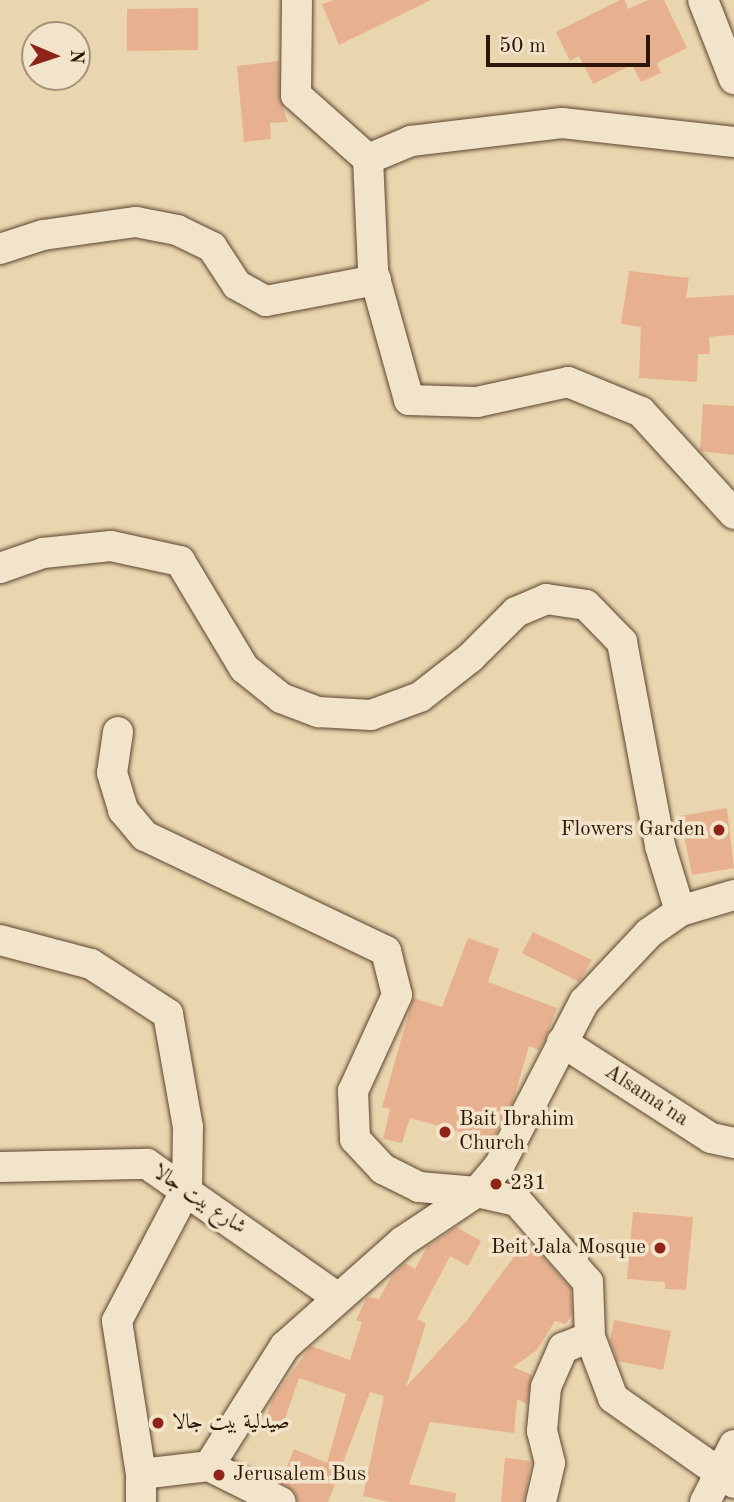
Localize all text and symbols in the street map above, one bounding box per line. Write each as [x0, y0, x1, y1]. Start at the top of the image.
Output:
north arrow [21, 21, 91, 91]
scale bar [489, 21, 654, 65]
text: 50 m [499, 36, 546, 57]
text: N [66, 49, 85, 64]
place label: Flowers Garden [560, 817, 705, 843]
marker: Flowers Garden [711, 822, 727, 838]
street label: Alsama'na [599, 1060, 693, 1132]
place label: Bait Ibrahim Church [459, 1107, 575, 1157]
marker: Bait Ibrahim Church [437, 1124, 453, 1140]
street label: شارع بيت جالا [147, 1159, 251, 1241]
place label: 231 [510, 1171, 547, 1197]
marker: 231 [488, 1176, 504, 1192]
place label: Beit Jala Mosque [491, 1235, 646, 1261]
marker: Beit Jala Mosque [652, 1240, 668, 1256]
place label: صيدلية بيت جالا [172, 1410, 290, 1436]
marker: صيدلية بيت جالا [150, 1415, 166, 1431]
place label: Jerusalem Bus [233, 1462, 366, 1488]
marker: Jerusalem Bus [211, 1467, 227, 1483]

